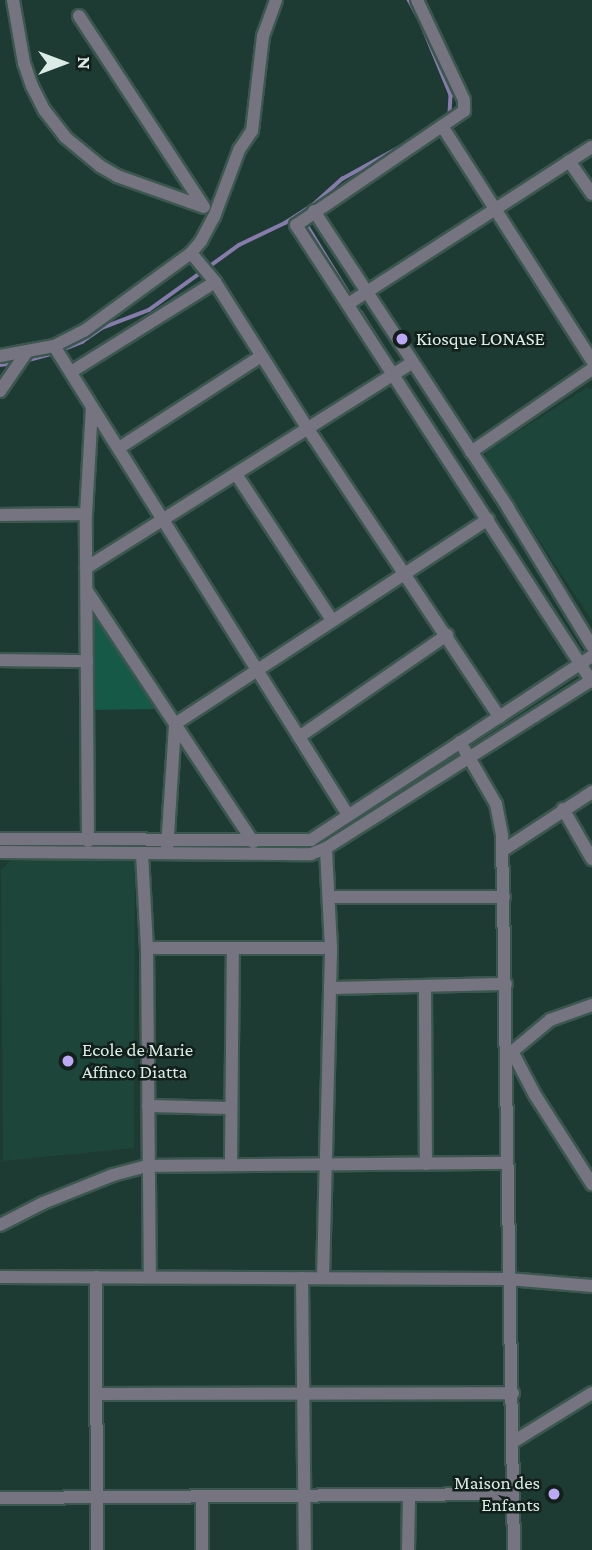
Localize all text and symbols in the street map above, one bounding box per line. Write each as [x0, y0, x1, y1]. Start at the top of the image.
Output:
north arrow [28, 28, 98, 98]
text: N [74, 57, 95, 69]
place label: Kiosque LONASE [416, 328, 545, 350]
marker: Kiosque LONASE [394, 331, 410, 347]
place label: Ecole de Marie Affinco Diatta [82, 1039, 193, 1083]
marker: Ecole de Marie Affinco Diatta [60, 1053, 76, 1069]
place label: Maison des Enfants [454, 1472, 540, 1516]
marker: Maison des Enfants [546, 1486, 562, 1502]

